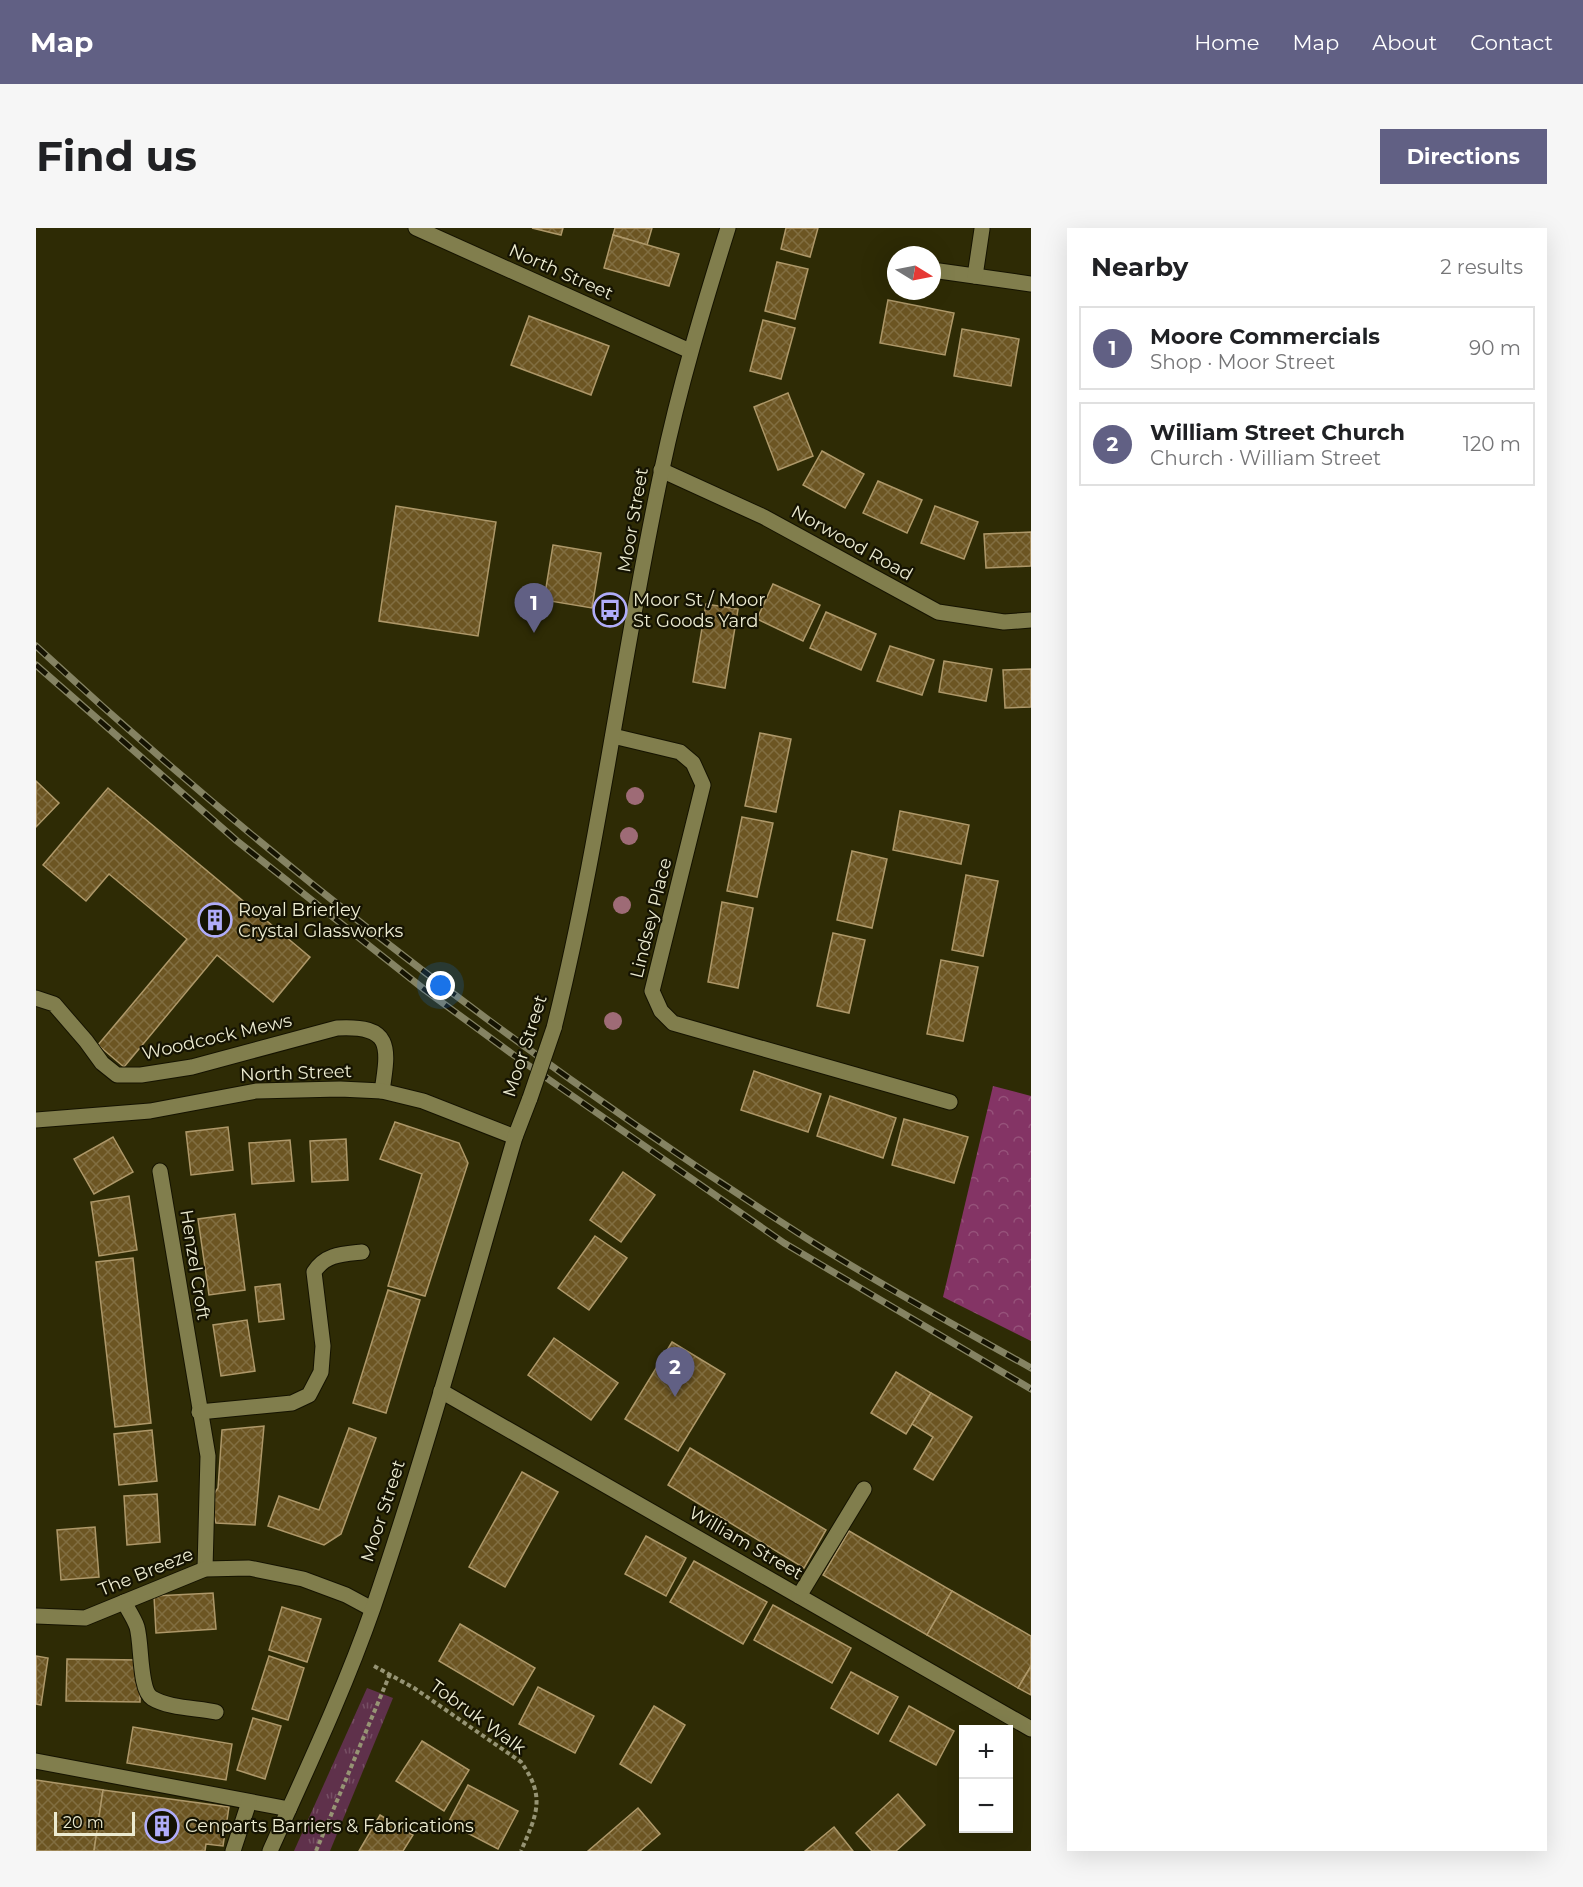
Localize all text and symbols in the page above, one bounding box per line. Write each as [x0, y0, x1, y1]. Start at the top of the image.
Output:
text: Map [30, 25, 93, 59]
text: Home [1194, 30, 1259, 55]
text: Map [1292, 30, 1339, 55]
text: About [1372, 30, 1437, 55]
text: Contact [1470, 30, 1553, 55]
button: Directions [1380, 129, 1547, 184]
text: Find us [36, 130, 197, 182]
street label: North Street [505, 239, 617, 305]
north arrow [887, 246, 941, 300]
text: Nearby [1091, 251, 1188, 283]
text: 2 results [1440, 255, 1523, 279]
text: Moore Commercials [1150, 323, 1380, 350]
text: 1 [1109, 336, 1116, 360]
text: 90 m [1469, 336, 1521, 360]
text: Shop · Moor Street [1150, 350, 1335, 374]
text: William Street Church [1150, 419, 1405, 446]
text: 2 [1107, 432, 1118, 456]
text: 120 m [1463, 432, 1521, 456]
text: Church · William Street [1150, 446, 1381, 470]
street label: Moor Street [613, 466, 653, 574]
street label: Norwood Road [787, 501, 917, 585]
pin: 1 [514, 584, 554, 633]
place label: Moor St / Moor St Goods Yard [633, 589, 766, 632]
bus stop icon: Moor St / Moor St Goods Yard [592, 592, 628, 628]
street label: Lindsey Place [625, 856, 677, 980]
place label: Royal Brierley Crystal Glassworks [238, 899, 404, 942]
building icon: Royal Brierley Crystal Glassworks [197, 902, 233, 938]
your location [426, 971, 455, 1000]
street label: Moor Street [498, 992, 552, 1100]
street label: Woodcock Mews [140, 1009, 294, 1065]
street label: North Street [240, 1060, 352, 1086]
street label: Henzel Croft [175, 1208, 215, 1322]
pin: 2 [656, 1348, 694, 1397]
street label: Moor Street [356, 1457, 410, 1565]
street label: William Street [685, 1501, 807, 1585]
street label: The Breeze [95, 1543, 197, 1601]
street label: Tobruk Walk [426, 1675, 530, 1759]
map controls [959, 1725, 1013, 1833]
button: + [959, 1725, 1013, 1779]
button: − [959, 1779, 1013, 1833]
building icon: Cenparts Barriers & Fabrications [144, 1808, 180, 1844]
scale bar [54, 1809, 135, 1836]
text: 20 m [63, 1813, 104, 1832]
place label: Cenparts Barriers & Fabrications [185, 1815, 474, 1837]

